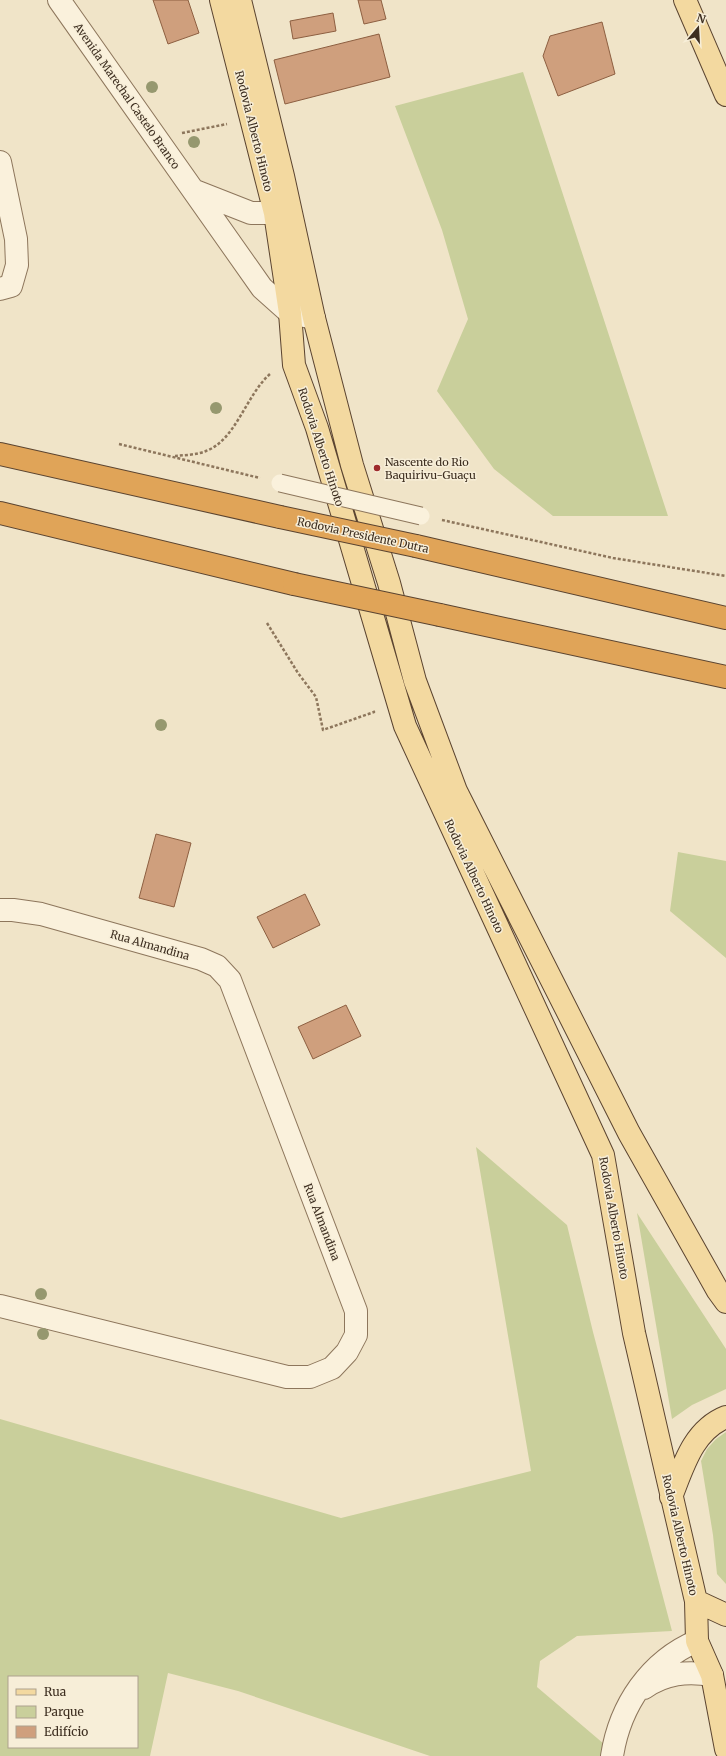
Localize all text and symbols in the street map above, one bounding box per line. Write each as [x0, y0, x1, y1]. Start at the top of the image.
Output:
north arrow [678, 8, 718, 48]
text: N [695, 10, 708, 27]
street label: Avenida Marechal Castelo Branco [70, 19, 183, 172]
street label: Rodovia Alberto Hinoto [232, 69, 276, 193]
street label: Rodovia Alberto Hinoto [295, 386, 347, 509]
place label: Nascente do Rio Baquirivu-Guaçu [385, 455, 476, 482]
marker: Nascente do Rio Baquirivu-Guaçu [372, 463, 382, 473]
street label: Rodovia Presidente Dutra [296, 514, 430, 556]
street label: Rodovia Alberto Hinoto [441, 817, 507, 936]
street label: Rua Almandina [109, 927, 191, 963]
street label: Rodovia Alberto Hinoto [596, 1156, 632, 1281]
street label: Rua Almandina [301, 1181, 343, 1263]
street label: Rodovia Alberto Hinoto [659, 1473, 701, 1598]
legend [8, 1676, 138, 1748]
text: Rua [44, 1684, 67, 1699]
text: Parque [44, 1704, 84, 1719]
text: Edifício [44, 1724, 88, 1739]

